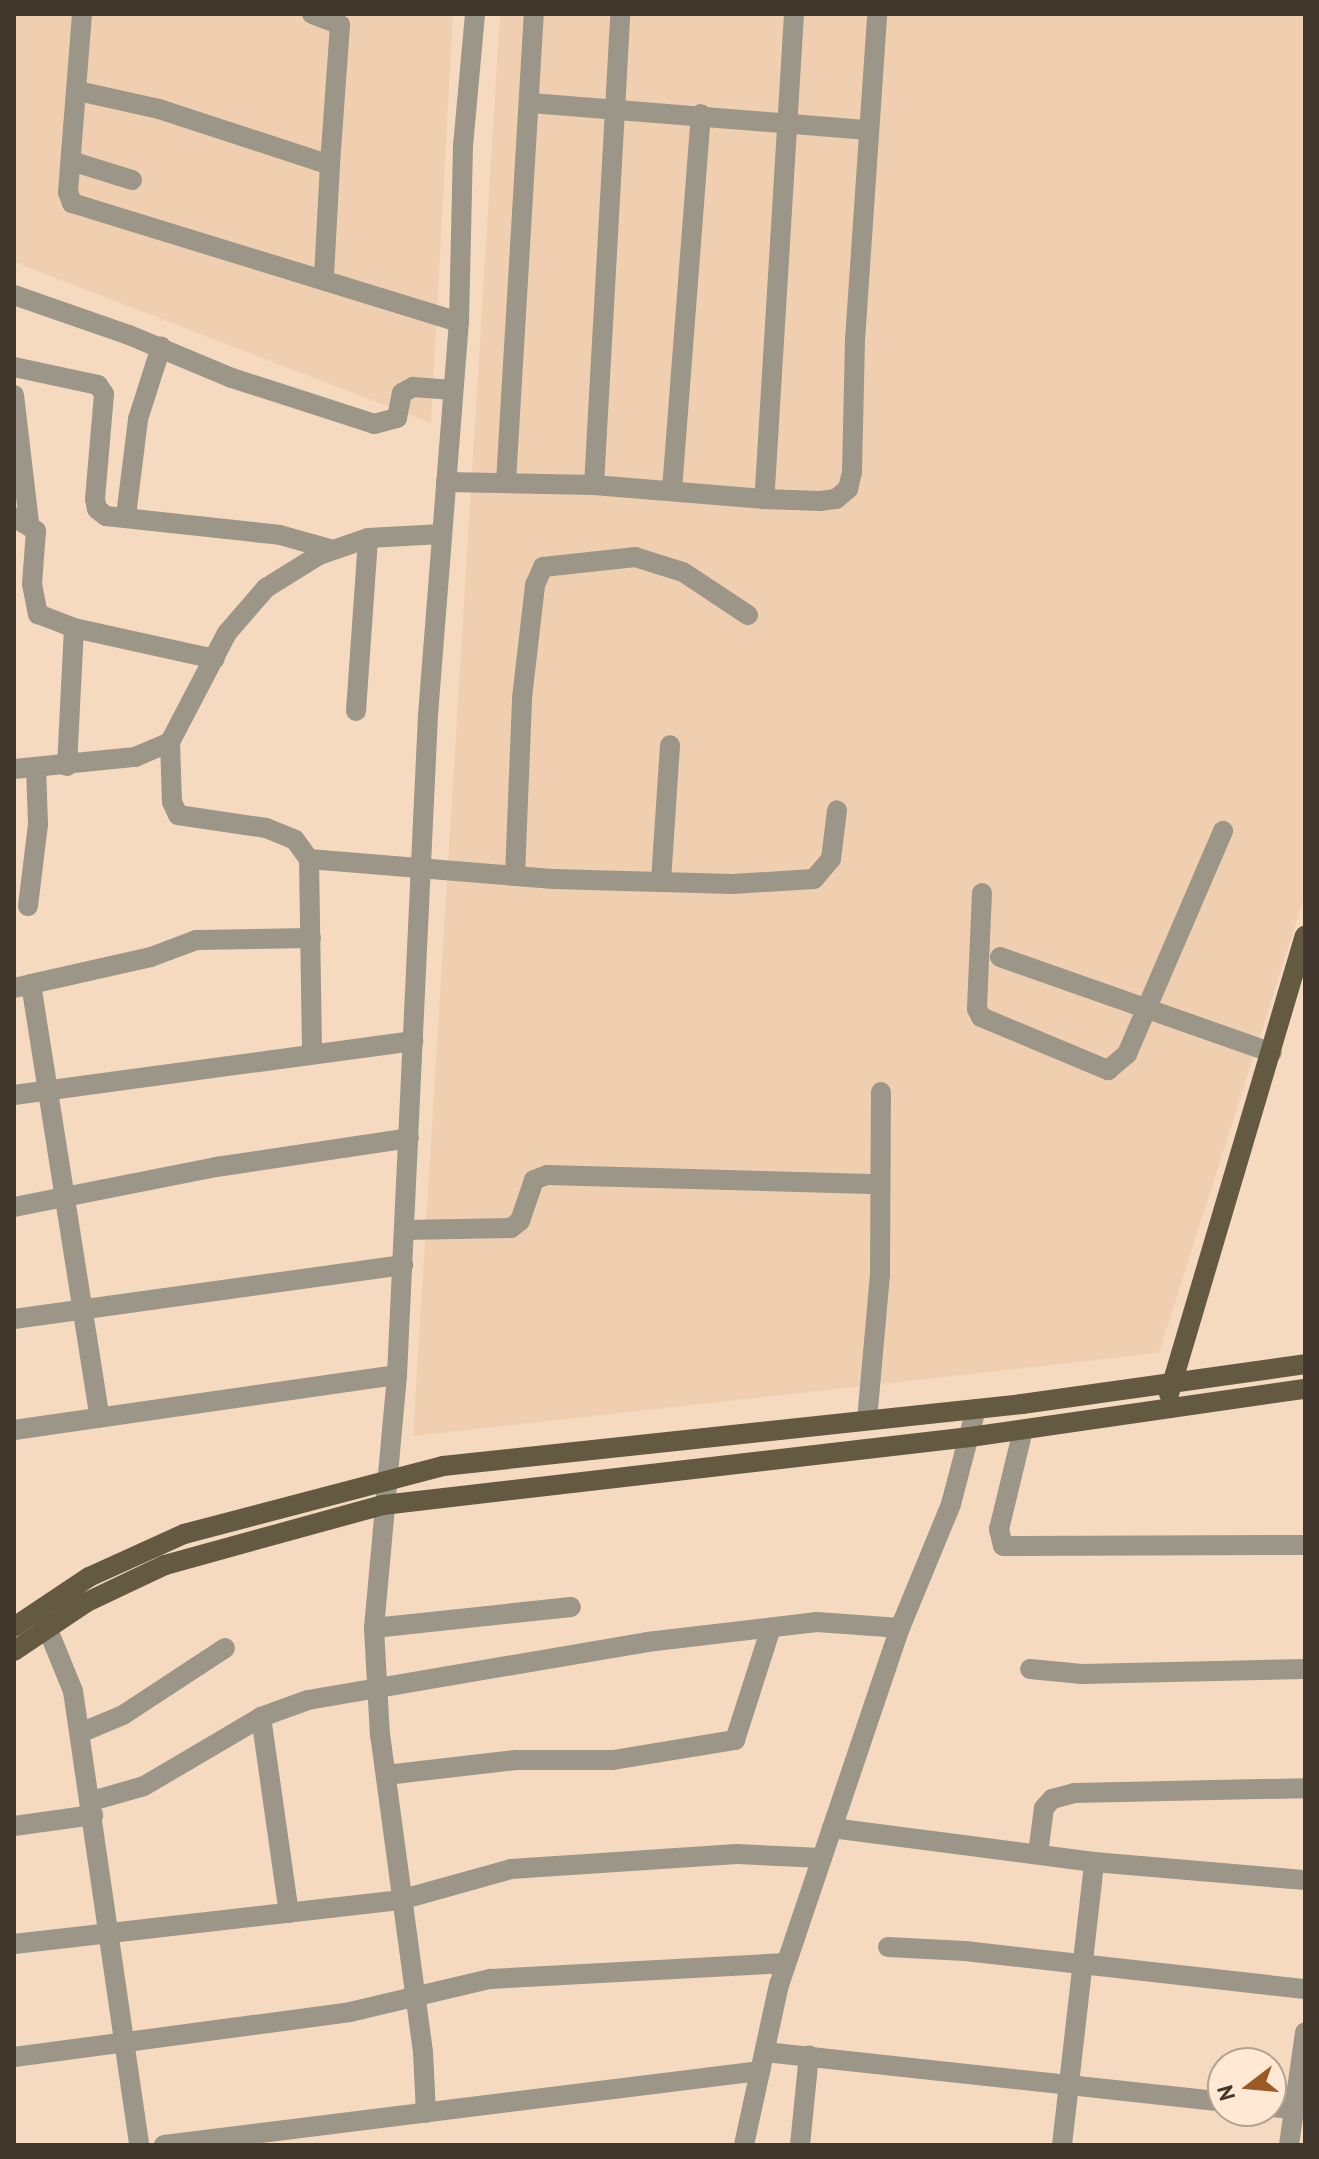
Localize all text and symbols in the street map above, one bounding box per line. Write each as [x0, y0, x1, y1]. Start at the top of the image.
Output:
north arrow [1207, 2047, 1287, 2127]
text: N [1210, 2082, 1241, 2104]

